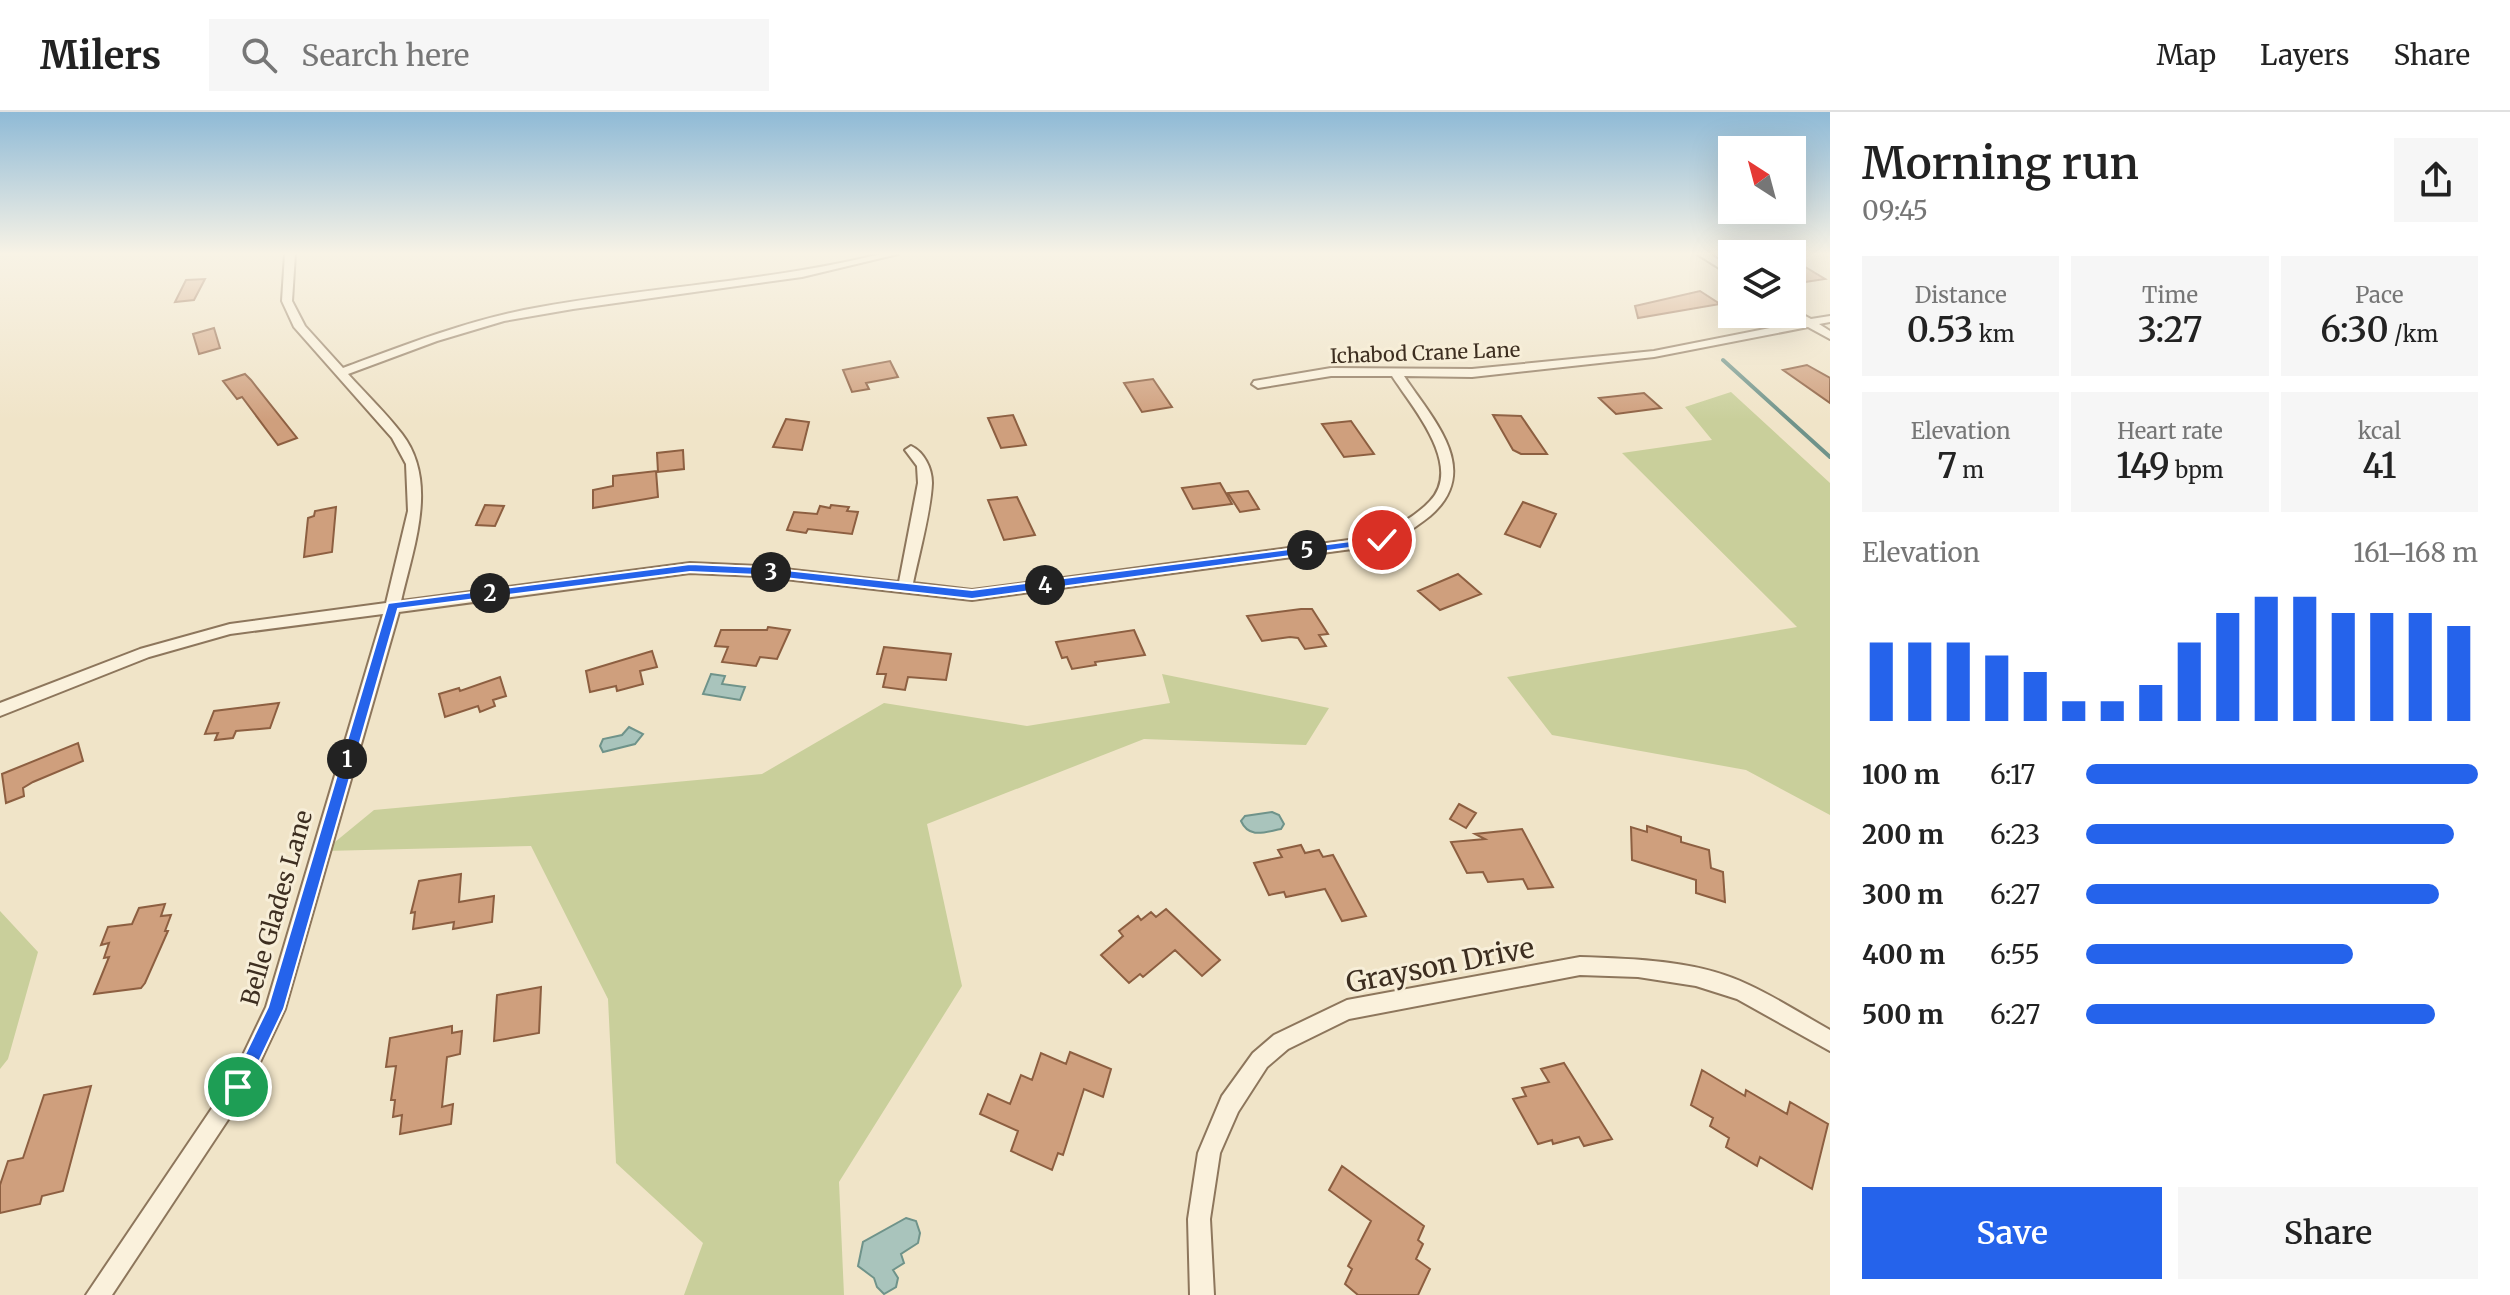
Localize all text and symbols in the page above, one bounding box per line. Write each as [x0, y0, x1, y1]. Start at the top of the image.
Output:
search box [209, 19, 769, 91]
text: Milers [40, 32, 161, 79]
icon: search [237, 33, 281, 77]
text: Search here [301, 36, 469, 74]
text: Map [2156, 37, 2216, 73]
text: Layers [2260, 37, 2349, 73]
text: Share [2393, 37, 2470, 73]
north arrow [1718, 136, 1806, 224]
map controls [1718, 136, 1806, 328]
text: Morning run [1862, 136, 2139, 191]
button: share [2394, 138, 2478, 222]
text: 09:45 [1862, 194, 1928, 227]
button: layers [1718, 240, 1806, 328]
text: Distance [1915, 281, 2007, 309]
text: Time [2142, 281, 2198, 309]
text: Pace [2355, 281, 2403, 309]
text: 0.53 [1907, 309, 1974, 351]
text: 3:27 [2138, 309, 2202, 351]
text: 6:30 [2320, 309, 2389, 351]
text: km [1974, 320, 2015, 348]
text: /km [2389, 320, 2438, 348]
street label: Ichabod Crane Lane [1329, 337, 1521, 368]
text: Elevation [1911, 417, 2011, 445]
text: Heart rate [2117, 417, 2223, 445]
text: kcal [2358, 417, 2401, 445]
text: 7 [1937, 445, 1957, 487]
text: 149 [2116, 445, 2170, 487]
text: 41 [2362, 445, 2397, 487]
text: m [1957, 456, 1984, 484]
text: bpm [2170, 456, 2224, 484]
pin [1348, 506, 1416, 574]
icon: check [1360, 518, 1404, 562]
pin: 5 [1287, 530, 1327, 570]
text: 5 [1301, 536, 1313, 564]
text: Elevation [1862, 536, 1980, 569]
text: 161–168 m [2353, 536, 2478, 569]
pin: 3 [751, 552, 791, 592]
text: 3 [765, 558, 777, 586]
pin: 4 [1025, 565, 1065, 605]
text: 4 [1038, 571, 1052, 599]
pin: 2 [470, 573, 510, 613]
text: 2 [484, 579, 496, 607]
pin: 1 [327, 739, 367, 779]
text: 1 [342, 745, 352, 773]
text: 100 m [1862, 758, 1940, 791]
text: 6:17 [1990, 758, 2035, 791]
street label: Belle Glades Lane [234, 807, 319, 1009]
text: 200 m [1862, 818, 1944, 851]
text: 6:23 [1990, 818, 2040, 851]
text: 300 m [1862, 878, 1943, 911]
text: 6:27 [1990, 878, 2040, 911]
street label: Grayson Drive [1343, 929, 1537, 1001]
text: 400 m [1862, 938, 1945, 971]
text: 6:55 [1990, 938, 2040, 971]
text: 500 m [1862, 998, 1944, 1031]
text: 6:27 [1990, 998, 2040, 1031]
pin [204, 1053, 272, 1121]
icon: arrive [216, 1065, 260, 1109]
button: Save [1862, 1187, 2162, 1279]
button: Share [2178, 1187, 2478, 1279]

